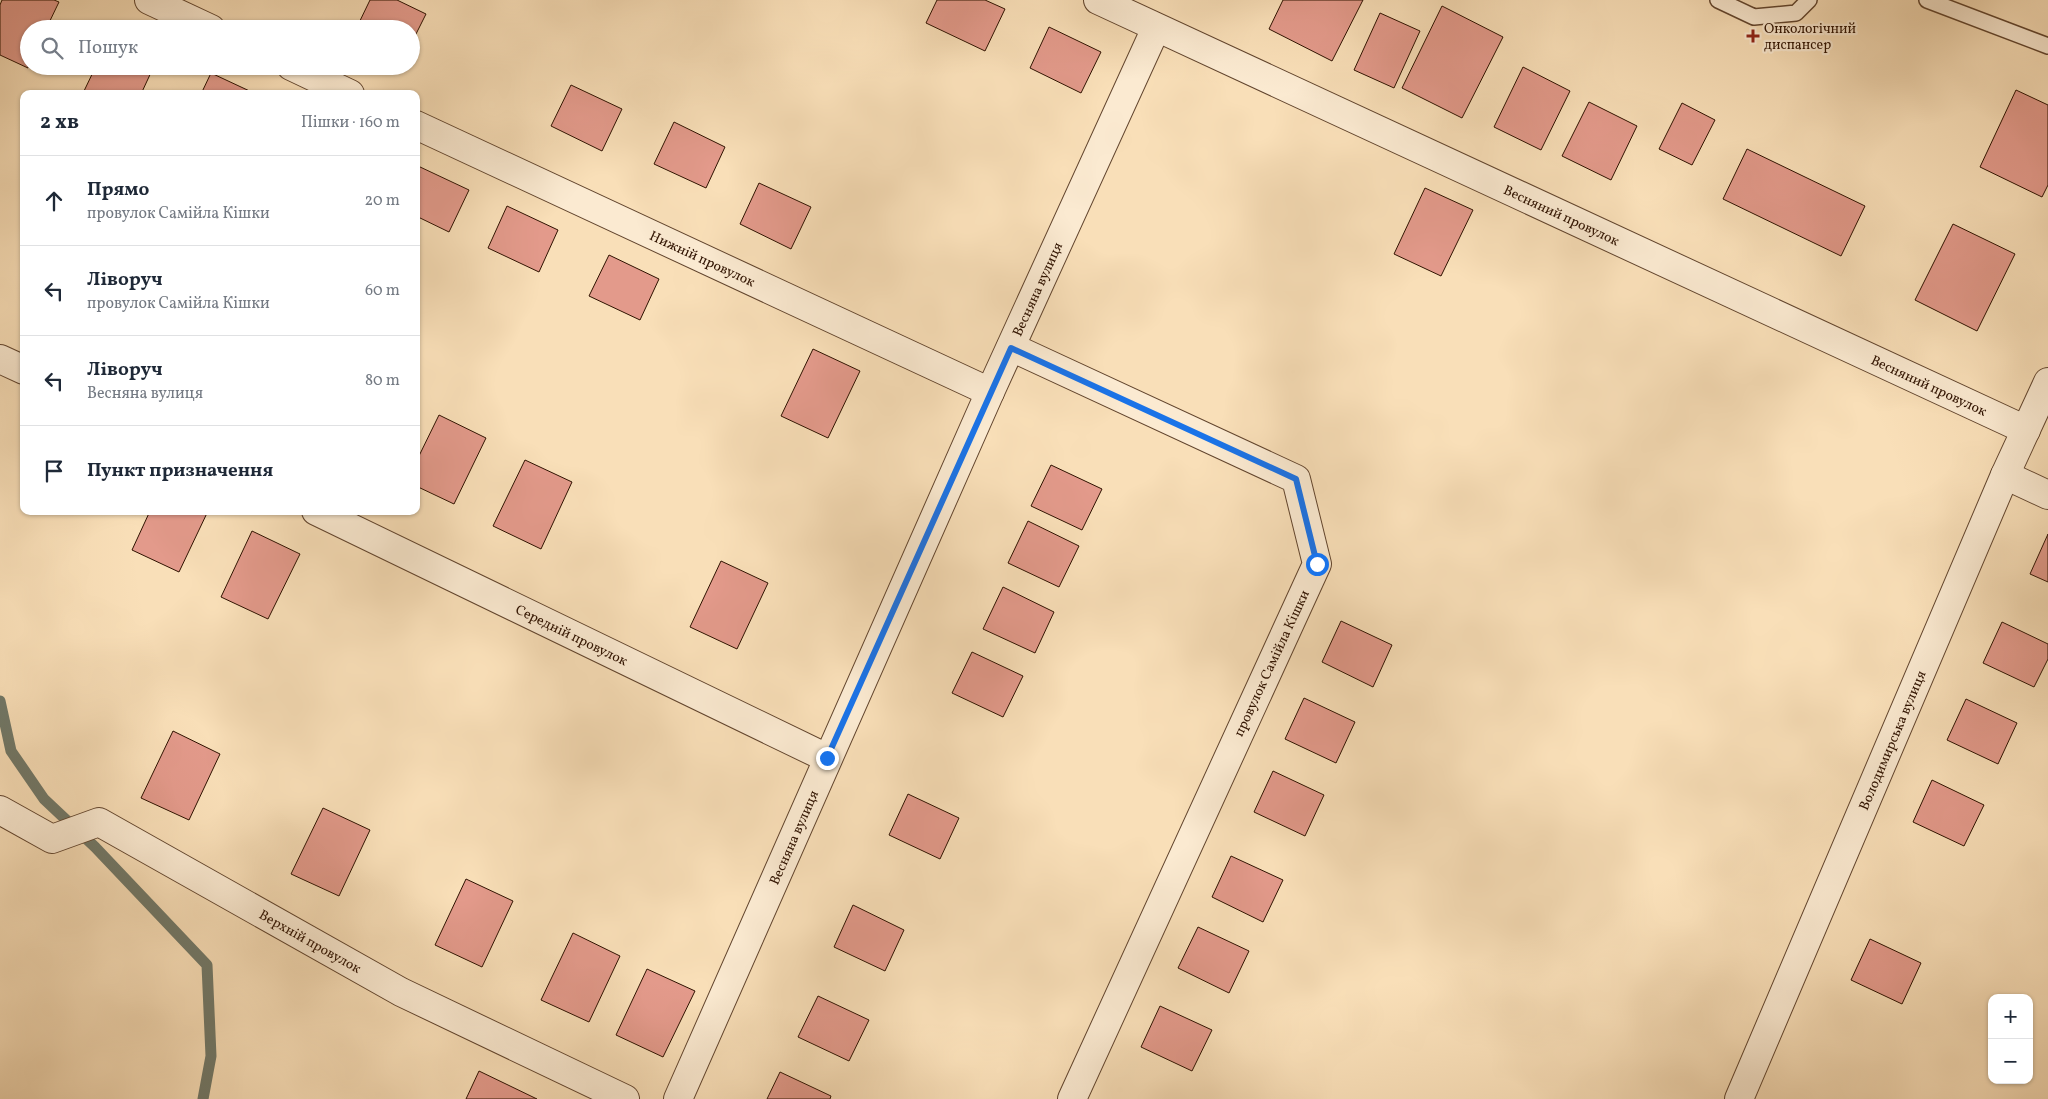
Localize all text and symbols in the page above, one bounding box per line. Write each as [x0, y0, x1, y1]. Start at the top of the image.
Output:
search box [20, 20, 420, 75]
place label: Онкологічний диспансер [1764, 20, 1857, 55]
marker: Онкологічний диспансер [1746, 29, 1760, 43]
icon: search [38, 34, 66, 62]
text: Пошук [78, 35, 138, 61]
text: 2 хв [40, 108, 79, 137]
text: Пішки · 160 m [301, 112, 400, 134]
text: Прямо [87, 177, 149, 203]
street label: Весняний провулок [1500, 181, 1623, 251]
icon: ahead [40, 187, 68, 215]
text: 20 m [365, 190, 400, 212]
text: провулок Самійла Кішки [87, 203, 270, 225]
street label: Нижній провулок [646, 227, 758, 293]
street label: Весняна вулиця [1009, 239, 1068, 340]
text: Ліворуч [87, 267, 162, 293]
icon: left [40, 277, 68, 305]
text: 60 m [365, 280, 400, 302]
text: провулок Самійла Кішки [87, 293, 270, 315]
street label: Весняний провулок [1867, 351, 1990, 422]
text: Ліворуч [87, 357, 162, 383]
icon: left [40, 367, 68, 395]
text: 80 m [365, 370, 400, 392]
text: Весняна вулиця [87, 383, 203, 405]
icon: arrive [40, 457, 68, 485]
text: Пункт призначення [87, 458, 273, 484]
route start [1306, 553, 1329, 576]
street label: провулок Самійла Кішки [1230, 587, 1315, 740]
street label: Середній провулок [512, 601, 631, 671]
street label: Володимирська вулиця [1855, 668, 1931, 814]
route end [816, 747, 839, 770]
street label: Весняна вулиця [766, 788, 824, 888]
street label: Верхній провулок [255, 906, 365, 979]
map controls [1988, 994, 2033, 1084]
button: + [1988, 994, 2033, 1039]
button: − [1988, 1039, 2033, 1084]

